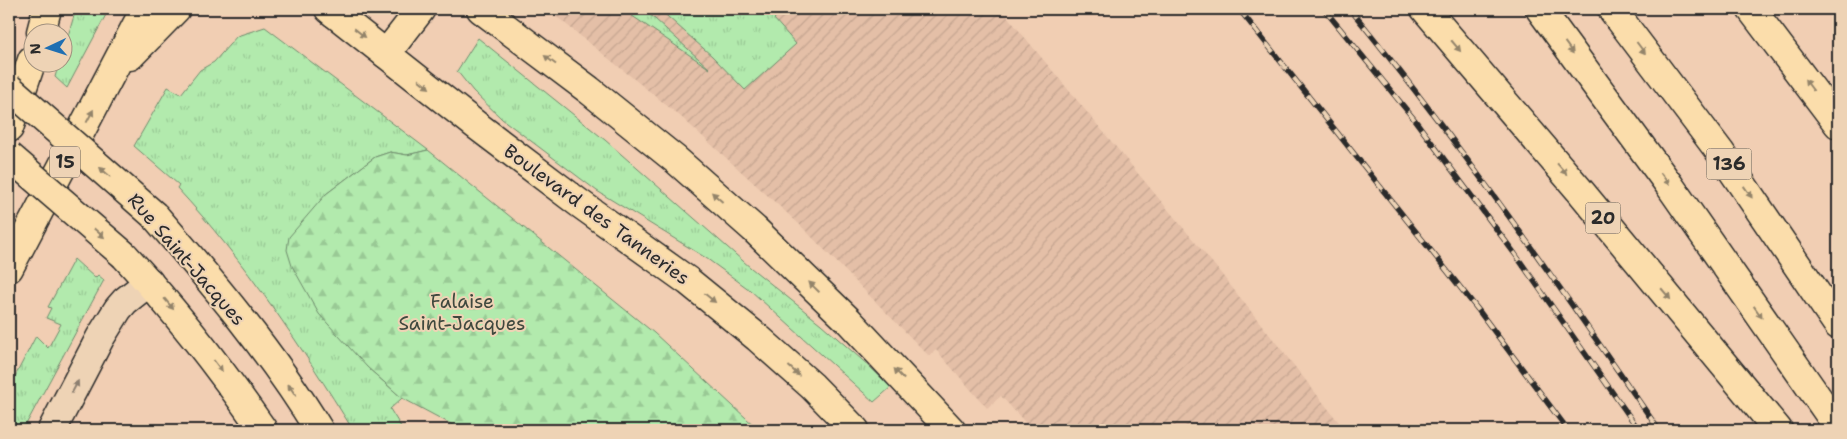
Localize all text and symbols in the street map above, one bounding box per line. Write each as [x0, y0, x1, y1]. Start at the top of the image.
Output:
north arrow [22, 22, 72, 72]
one-way arrow [353, 28, 366, 39]
one-way arrow [1451, 39, 1462, 52]
one-way arrow [1564, 41, 1574, 55]
one-way arrow [1636, 41, 1647, 54]
text: N [26, 43, 44, 55]
one-way arrow [544, 55, 557, 66]
one-way arrow [418, 78, 431, 89]
one-way arrow [1804, 79, 1815, 92]
one-way arrow [86, 108, 94, 123]
street label: Boulevard des Tanneries [499, 138, 695, 290]
road number: 15 [50, 146, 80, 178]
road number: 136 [1706, 148, 1752, 180]
one-way arrow [1556, 163, 1568, 175]
one-way arrow [100, 166, 112, 178]
one-way arrow [1660, 172, 1670, 186]
one-way arrow [1743, 185, 1753, 199]
street label: Rue Saint-Jacques [122, 188, 251, 331]
one-way arrow [712, 191, 724, 203]
road number: 20 [1586, 202, 1620, 234]
one-way arrow [92, 228, 105, 239]
one-way arrow [808, 281, 820, 293]
one-way arrow [1661, 287, 1672, 300]
park label: Falaise Saint-Jacques [398, 289, 526, 336]
one-way arrow [703, 293, 716, 304]
one-way arrow [164, 298, 175, 311]
one-way arrow [1753, 305, 1763, 319]
one-way arrow [212, 359, 223, 372]
one-way arrow [788, 365, 801, 376]
one-way arrow [893, 369, 905, 381]
one-way arrow [71, 380, 79, 394]
one-way arrow [287, 383, 297, 396]

